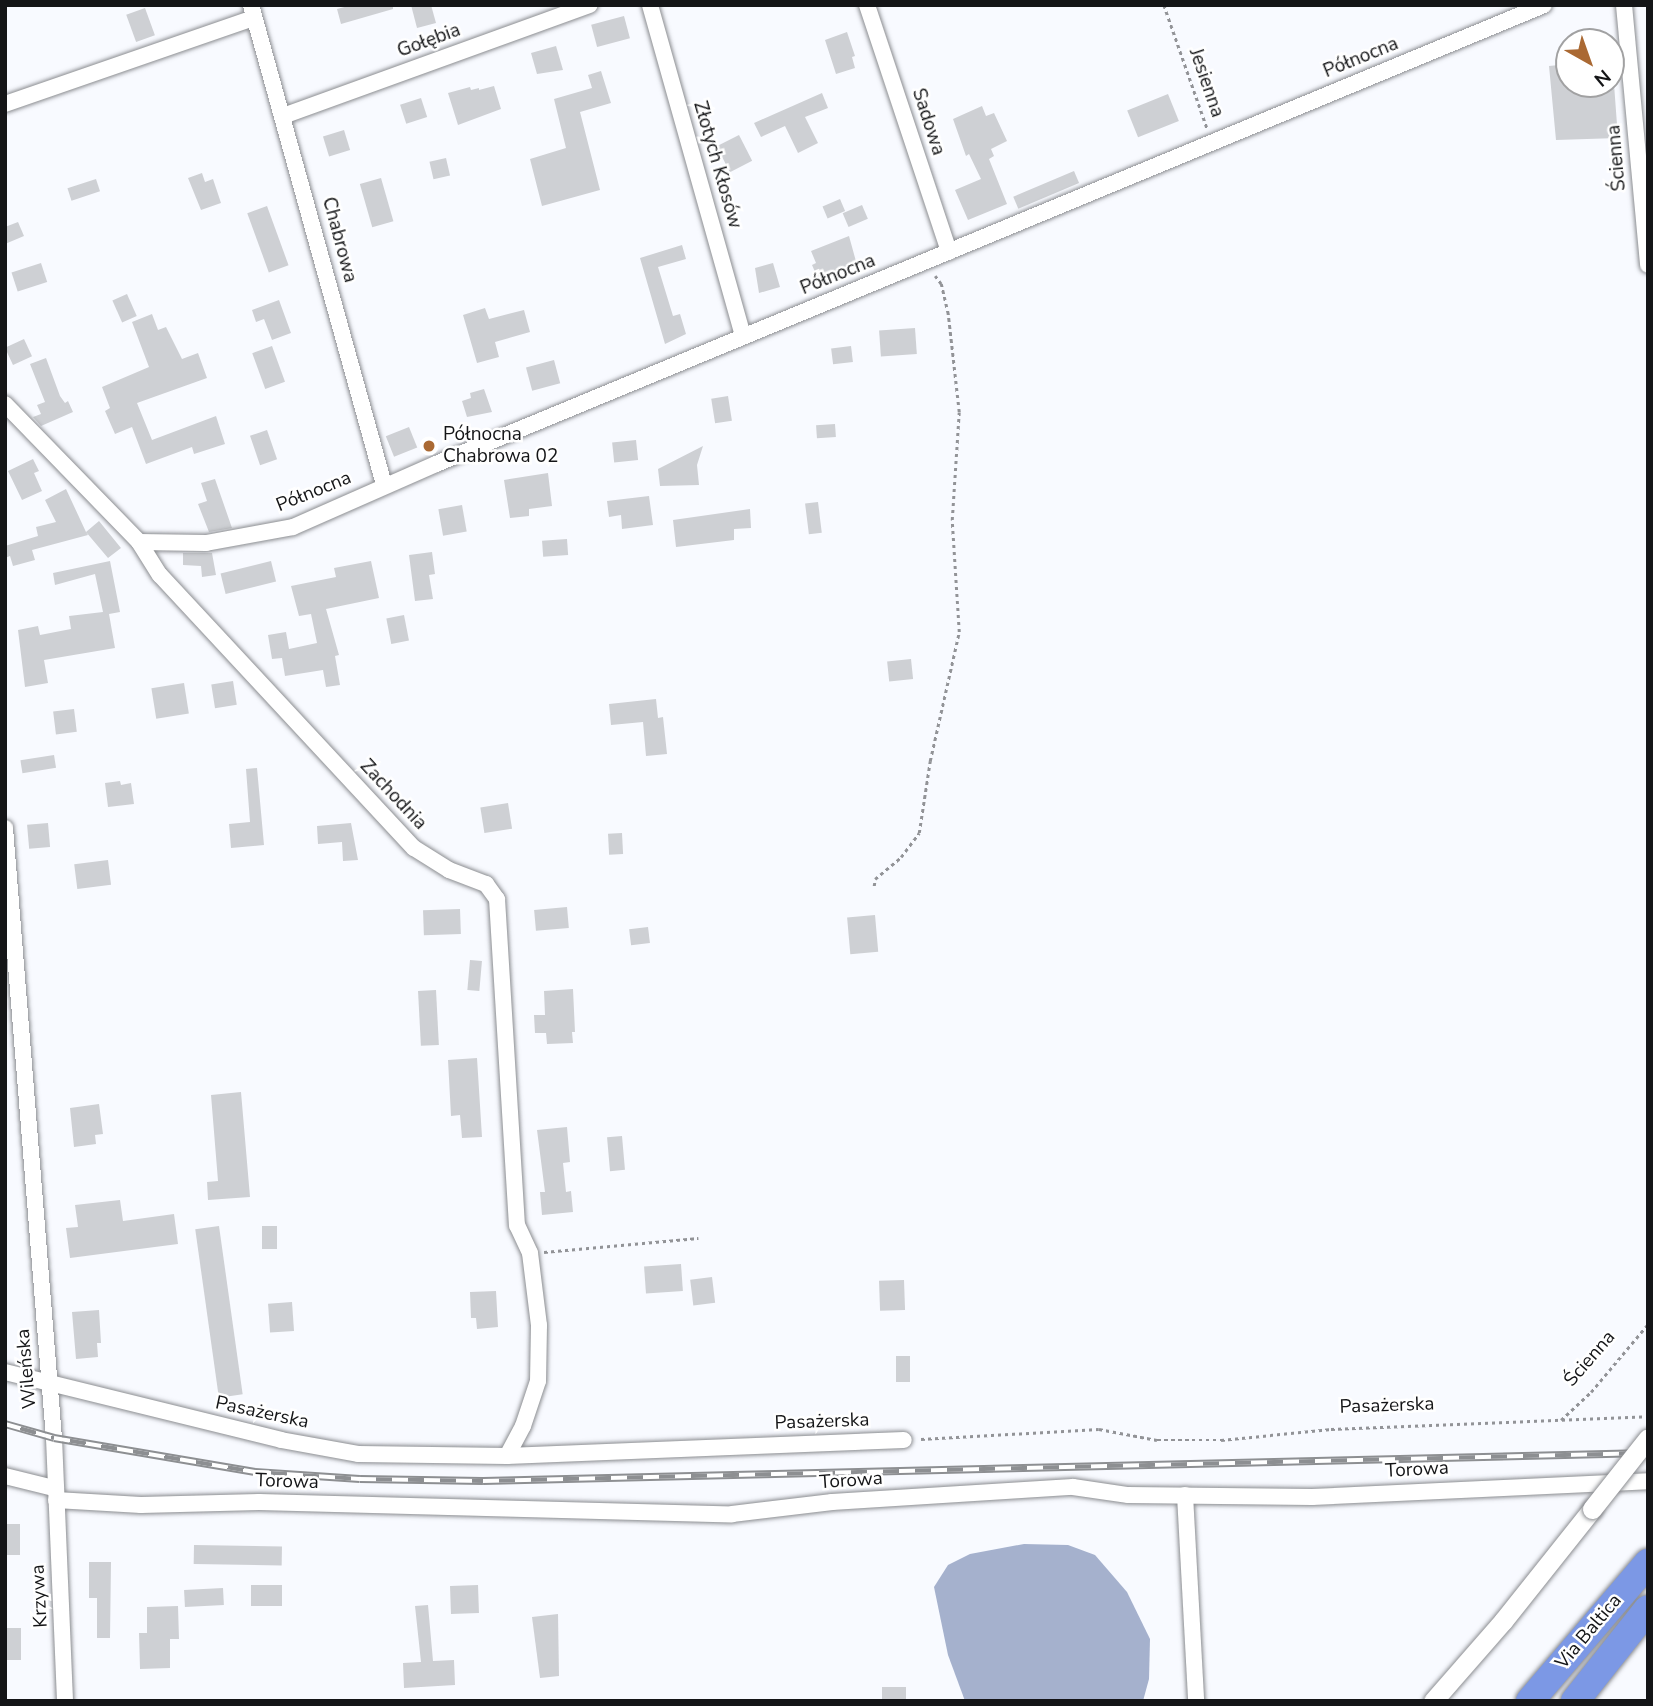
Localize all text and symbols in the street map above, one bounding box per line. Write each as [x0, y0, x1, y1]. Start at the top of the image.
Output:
street label: Gołębia [394, 19, 464, 63]
north arrow [1555, 28, 1625, 98]
street label: Północna [1320, 33, 1402, 83]
street label: Jesienna [1184, 45, 1228, 121]
text: N [1588, 63, 1616, 92]
street label: Sadowa [906, 86, 950, 158]
street label: Złotych Kłosów [688, 99, 746, 231]
street label: Ścienna [1603, 124, 1631, 192]
street label: Chabrowa [317, 195, 361, 285]
street label: Północna [797, 250, 879, 300]
place label: Północna Chabrowa 02 [443, 424, 558, 468]
marker: Północna Chabrowa 02 [421, 438, 437, 454]
street label: Północna [273, 467, 355, 517]
street label: Zachodnia [355, 755, 431, 835]
street label: Ścienna [1560, 1326, 1620, 1392]
street label: Wileńska [12, 1328, 42, 1410]
street label: Pasażerska [213, 1392, 311, 1434]
street label: Pasażerska [1339, 1393, 1435, 1419]
street label: Pasażerska [774, 1409, 870, 1435]
street label: Torowa [1385, 1457, 1449, 1483]
street label: Torowa [819, 1467, 883, 1495]
street label: Torowa [255, 1469, 319, 1495]
street label: Krzywa [27, 1564, 53, 1628]
street label: Via Baltica [1551, 1590, 1627, 1674]

